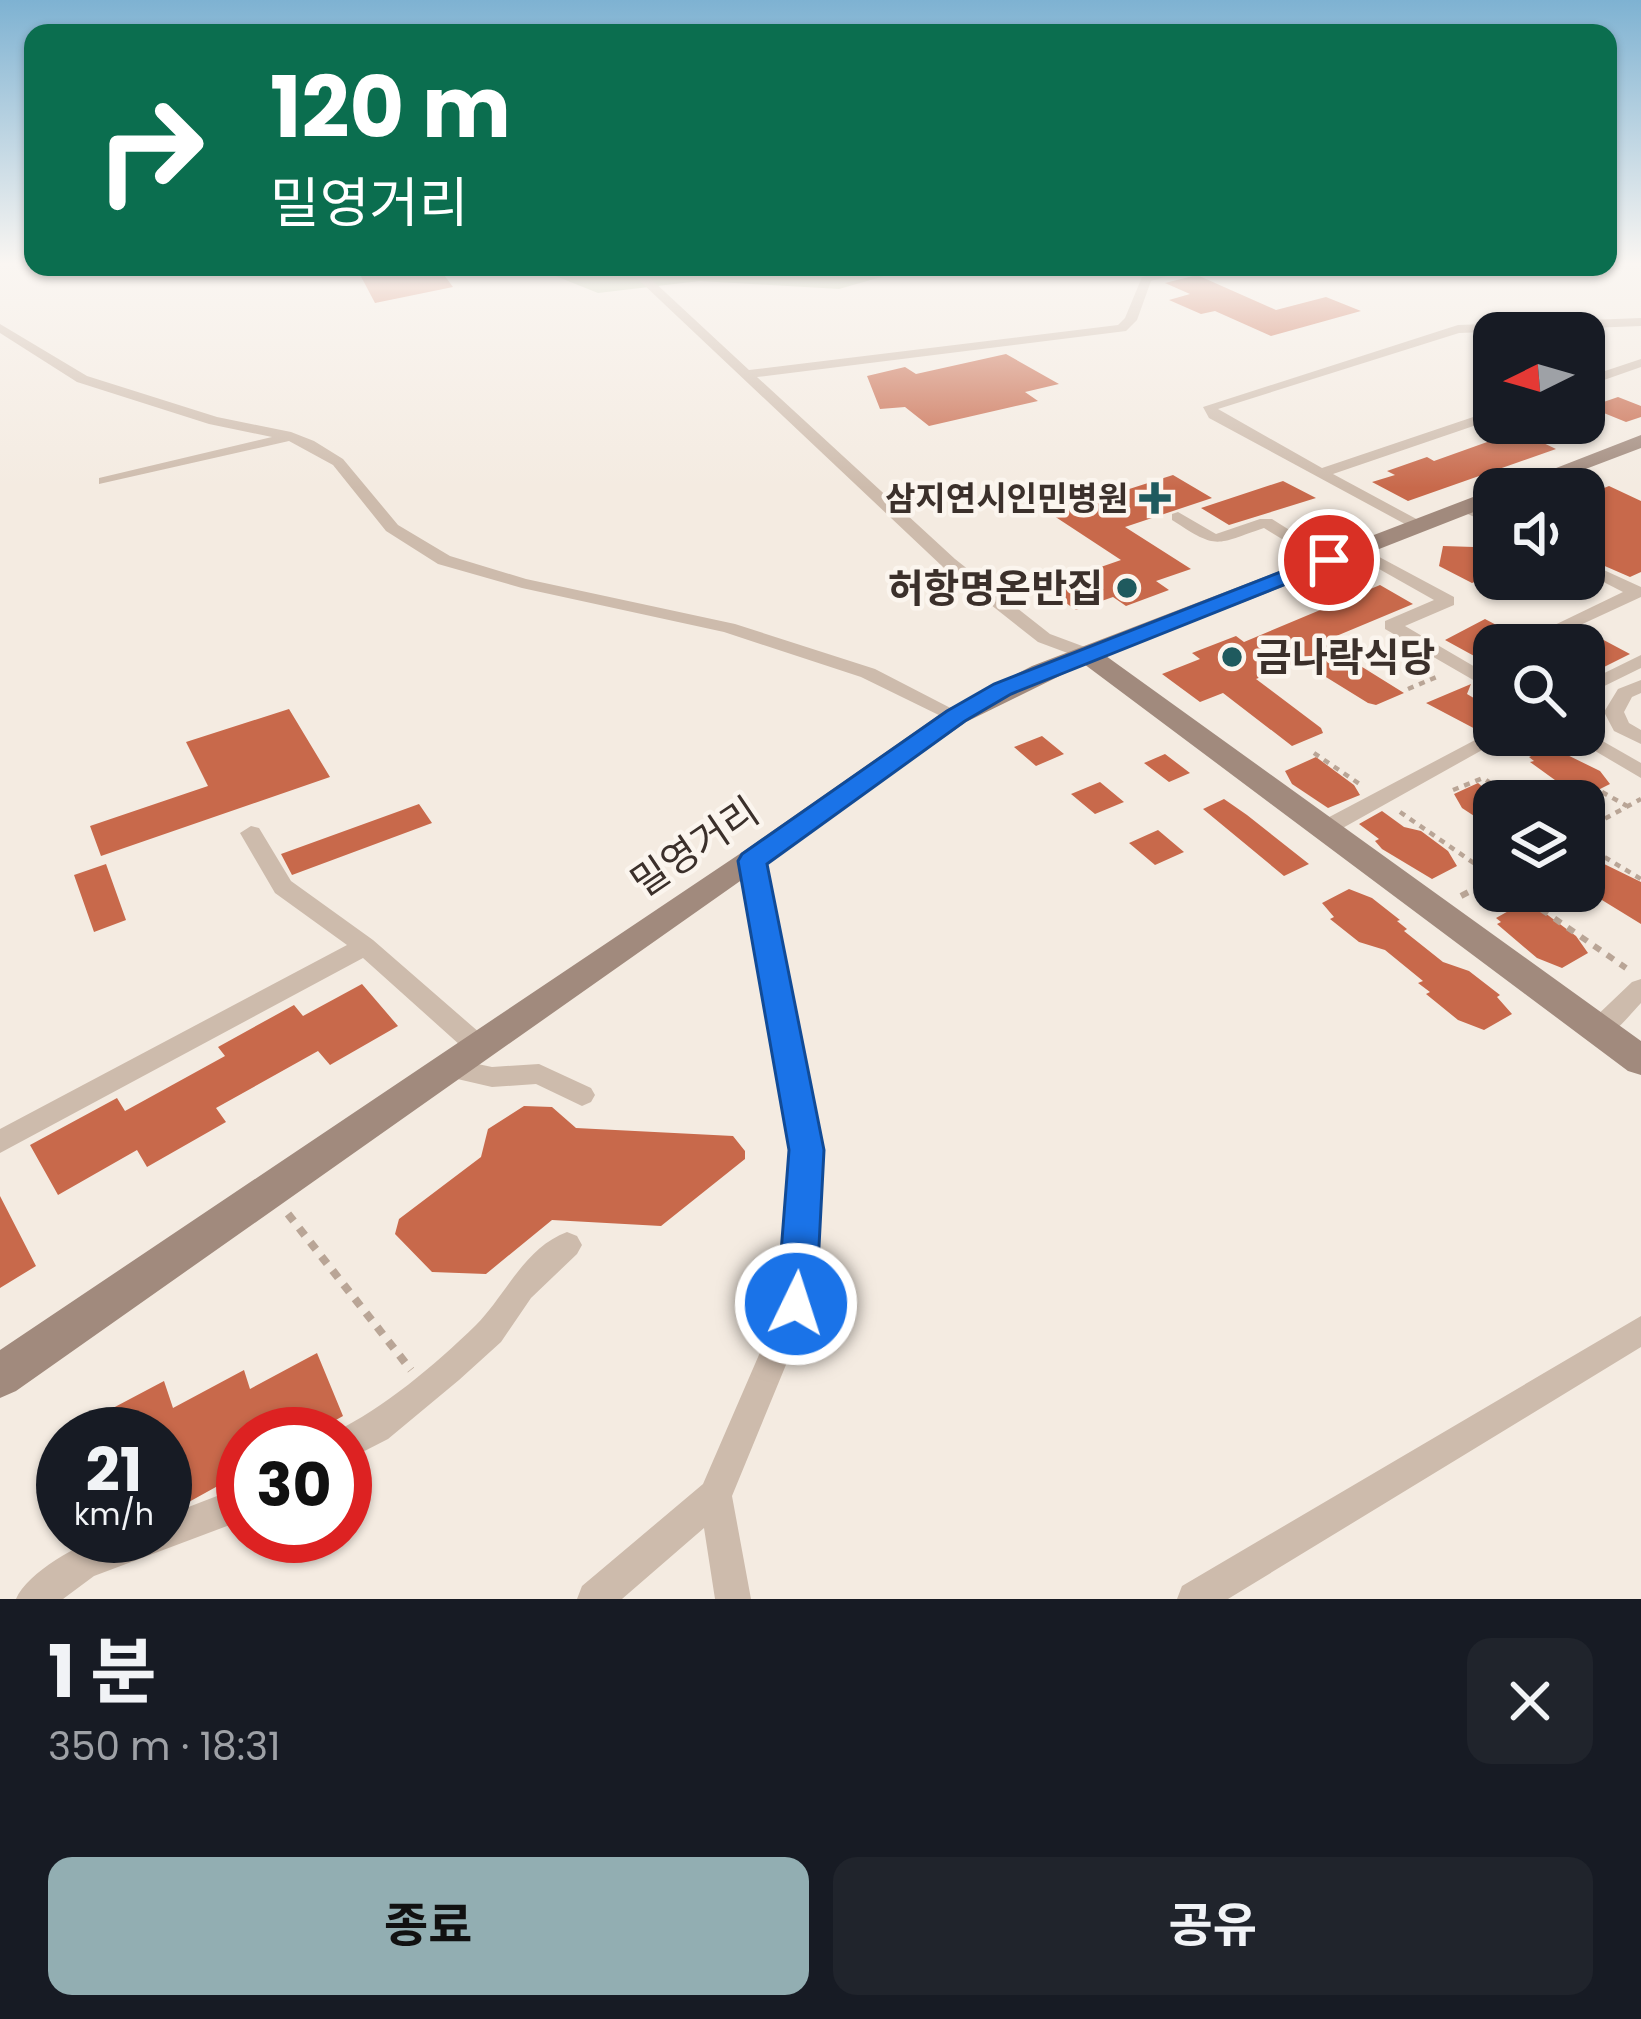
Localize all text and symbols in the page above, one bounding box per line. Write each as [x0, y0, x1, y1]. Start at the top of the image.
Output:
text: 120 m [270, 49, 511, 166]
icon: right [72, 72, 228, 228]
text: 밀영거리 [270, 165, 469, 241]
north arrow [1473, 312, 1605, 444]
map controls [1473, 312, 1605, 912]
button: sound [1473, 468, 1605, 600]
place label: 삼지연시인민병원 [885, 475, 1128, 522]
marker: 삼지연시인민병원 [1139, 482, 1171, 514]
pin [1278, 509, 1380, 611]
icon: arrive [1296, 527, 1362, 593]
place label: 허항명온반집 [888, 561, 1103, 616]
marker: 허항명온반집 [1114, 575, 1140, 601]
button: search [1473, 624, 1605, 756]
place label: 금나락식당 [1256, 630, 1435, 685]
marker: 금나락식당 [1219, 644, 1245, 670]
button: layers [1473, 780, 1605, 912]
street label: 밀영거리 [620, 784, 770, 910]
position arrow [733, 1241, 859, 1367]
speed limit sign: 30 [216, 1407, 372, 1563]
text: 21 [86, 1428, 142, 1512]
text: km/h [74, 1493, 154, 1536]
text: 1 분 [48, 1621, 157, 1722]
button: close [1467, 1638, 1593, 1764]
text: 350 m · 18:31 [48, 1719, 280, 1774]
button: 종료 [48, 1857, 809, 1995]
button: 공유 [833, 1857, 1593, 1995]

